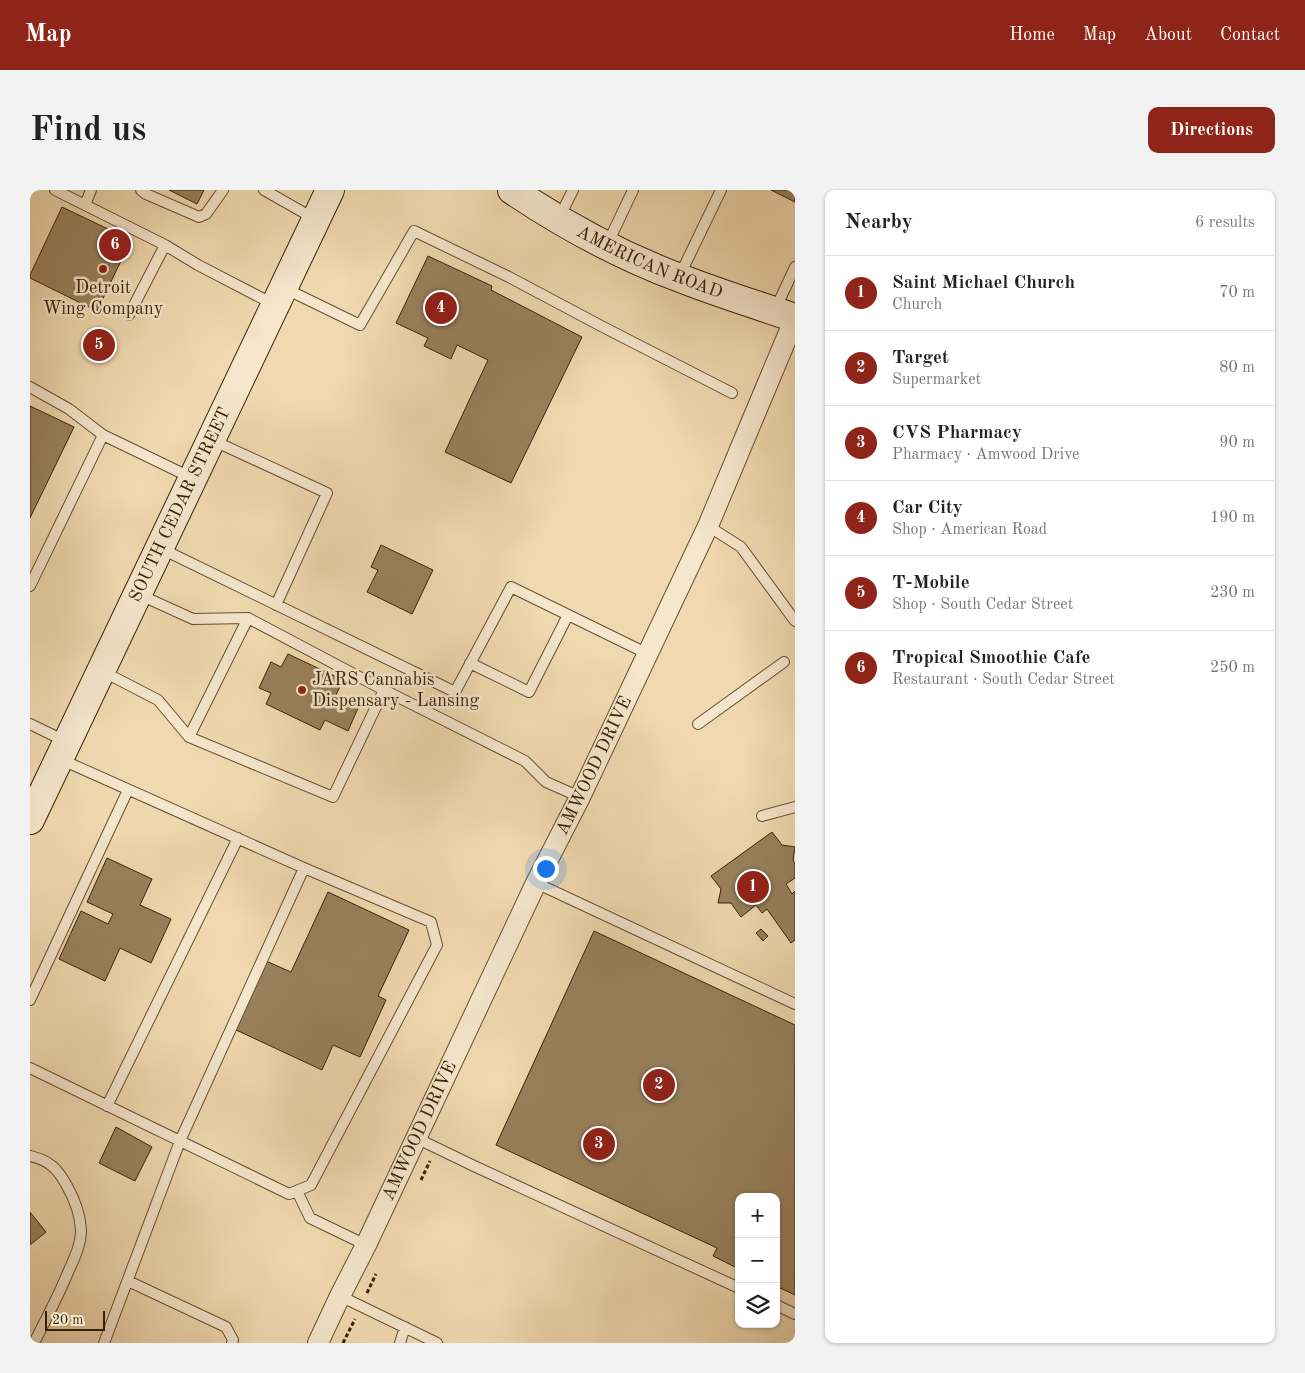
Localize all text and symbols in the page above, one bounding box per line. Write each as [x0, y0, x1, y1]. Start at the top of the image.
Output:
text: Map [25, 23, 72, 47]
text: Home [1009, 26, 1055, 44]
text: Map [1083, 26, 1116, 44]
text: About [1144, 26, 1192, 44]
text: Contact [1220, 26, 1280, 44]
button: Directions [1148, 107, 1275, 153]
text: Find us [30, 113, 146, 148]
text: Nearby [845, 212, 913, 233]
text: 6 results [1195, 215, 1255, 231]
street label: AMERICAN ROAD [574, 223, 725, 302]
pin: 6 [99, 226, 131, 264]
marker: Detroit Wing Company [97, 263, 109, 275]
text: Saint Michael Church [892, 274, 1075, 293]
place label: Detroit Wing Company [43, 279, 164, 318]
text: 1 [856, 285, 866, 301]
text: 70 m [1219, 285, 1255, 301]
pin: 4 [425, 289, 457, 327]
text: Church [892, 297, 942, 313]
pin: 5 [83, 326, 115, 364]
text: Target [892, 349, 949, 368]
text: 2 [856, 360, 866, 376]
text: 80 m [1219, 360, 1255, 376]
text: Supermarket [892, 372, 981, 388]
street label: SOUTH CEDAR STREET [126, 405, 234, 605]
text: CVS Pharmacy [892, 424, 1022, 443]
text: 3 [856, 435, 866, 451]
text: 90 m [1219, 435, 1255, 451]
text: Pharmacy · Amwood Drive [892, 447, 1079, 463]
text: Car City [892, 499, 963, 518]
text: 4 [856, 510, 866, 526]
text: 190 m [1210, 510, 1255, 526]
text: Shop · American Road [892, 522, 1047, 538]
text: T-Mobile [892, 574, 970, 593]
text: 5 [856, 585, 866, 601]
text: 230 m [1210, 585, 1255, 601]
text: Shop · South Cedar Street [892, 597, 1073, 613]
text: Tropical Smoothie Cafe [892, 649, 1091, 668]
text: 6 [856, 660, 866, 676]
text: 250 m [1210, 660, 1255, 676]
place label: JARS Cannabis Dispensary - Lansing [312, 671, 479, 710]
text: Restaurant · South Cedar Street [892, 672, 1115, 688]
marker: JARS Cannabis Dispensary - Lansing [296, 684, 308, 696]
street label: AMWOOD DRIVE [553, 694, 635, 838]
your location [533, 856, 559, 882]
pin: 1 [737, 868, 769, 906]
street label: AMWOOD DRIVE [379, 1059, 460, 1204]
pin: 2 [643, 1066, 675, 1104]
pin: 3 [583, 1125, 615, 1163]
map controls [735, 1193, 780, 1328]
button: + [735, 1193, 780, 1238]
button: − [735, 1238, 780, 1283]
button: layers [735, 1283, 780, 1328]
scale bar [45, 1308, 105, 1331]
text: 20 m [52, 1313, 83, 1327]

